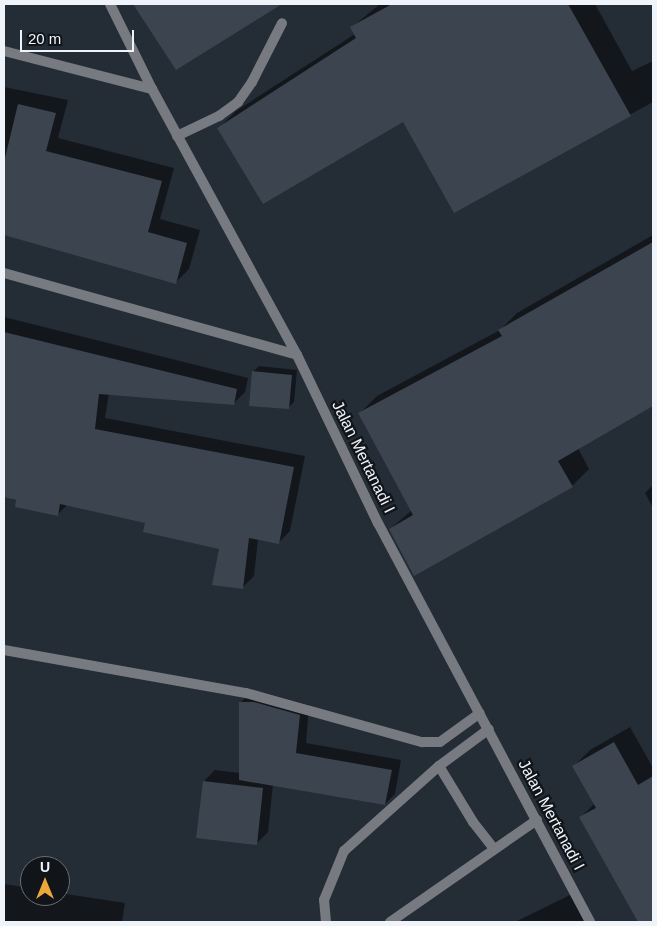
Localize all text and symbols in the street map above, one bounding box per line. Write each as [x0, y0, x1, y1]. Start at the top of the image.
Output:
scale bar [22, 20, 136, 52]
text: 20 m [28, 30, 61, 47]
street label: Jalan Mertanadi I [327, 398, 399, 516]
street label: Jalan Mertanadi I [514, 756, 588, 874]
north arrow [20, 856, 70, 906]
text: U [40, 859, 50, 875]

